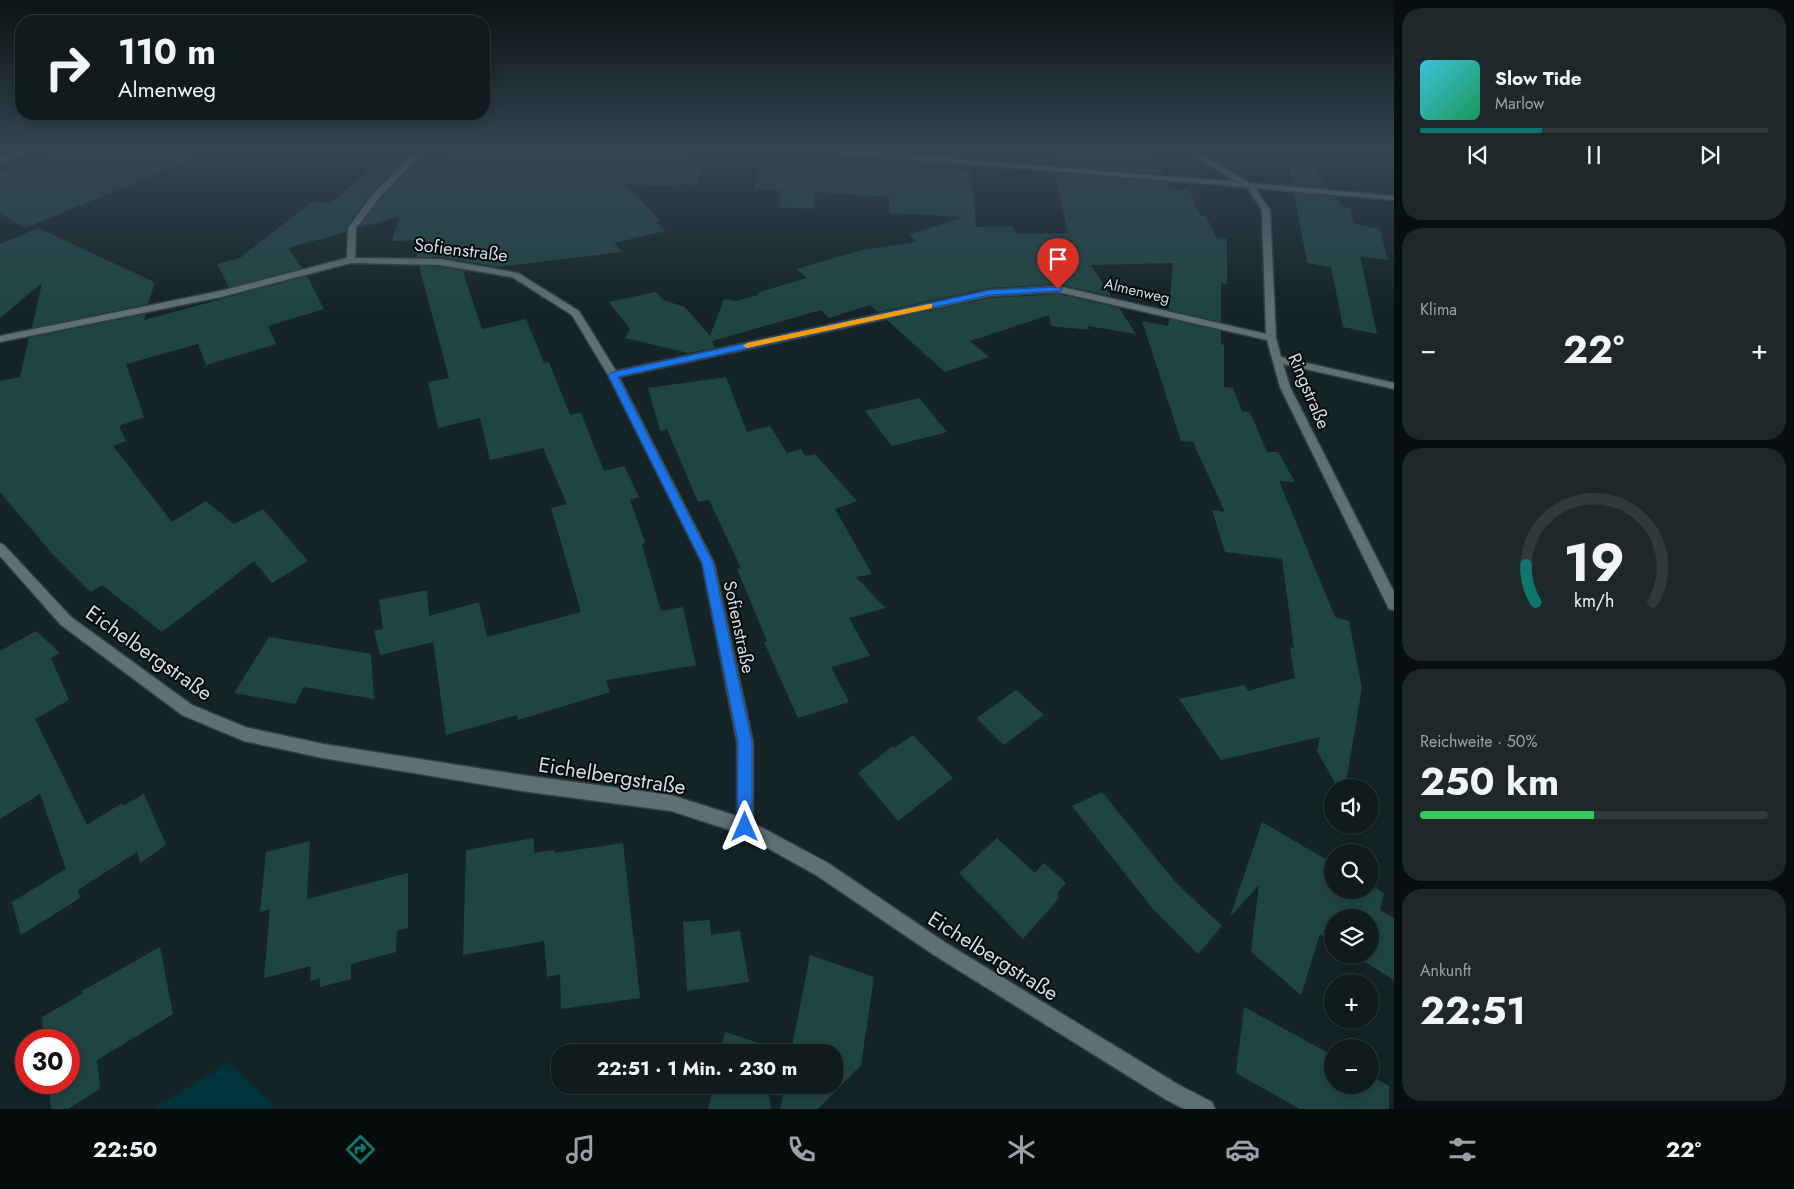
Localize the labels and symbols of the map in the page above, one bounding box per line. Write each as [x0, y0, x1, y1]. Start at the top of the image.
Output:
street label: Sofienstraße [413, 231, 509, 269]
pin [1037, 238, 1079, 289]
street label: Almenweg [1102, 273, 1172, 309]
street label: Ringstraße [1281, 349, 1337, 433]
street label: Sofienstraße [717, 578, 761, 676]
street label: Eichelbergstraße [79, 598, 219, 708]
street label: Eichelbergstraße [536, 750, 688, 802]
position arrow [718, 800, 770, 852]
street label: Eichelbergstraße [922, 904, 1064, 1008]
speed limit sign: 30 [15, 1029, 80, 1094]

